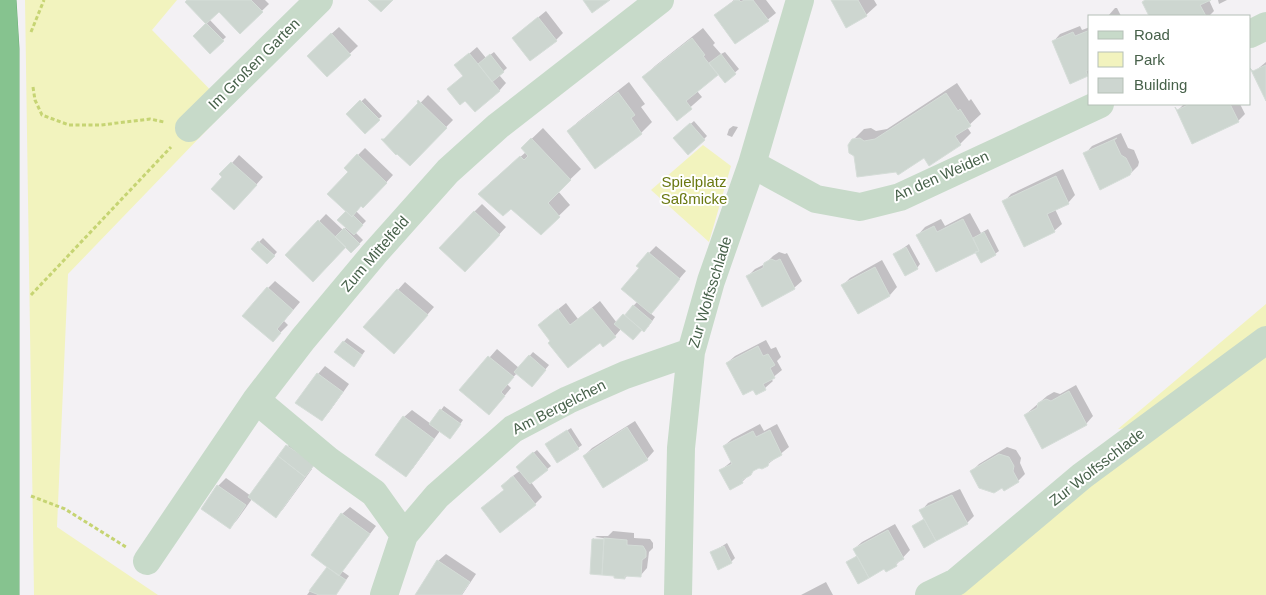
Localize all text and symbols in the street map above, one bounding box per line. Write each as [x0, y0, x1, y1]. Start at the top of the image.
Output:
street label: Im Großen Garten [205, 15, 303, 113]
legend [1088, 15, 1251, 105]
text: Road [1134, 26, 1170, 43]
text: Park [1134, 51, 1165, 68]
text: Building [1134, 76, 1187, 93]
street label: An den Weiden [891, 147, 991, 204]
park label: Spielplatz Saßmicke [661, 173, 727, 207]
street label: Zum Mittelfeld [337, 213, 412, 295]
street label: Zur Wolfsschlade [684, 234, 735, 350]
street label: Am Bergelchen [509, 376, 608, 437]
street label: Zur Wolfsschlade [1046, 424, 1147, 509]

